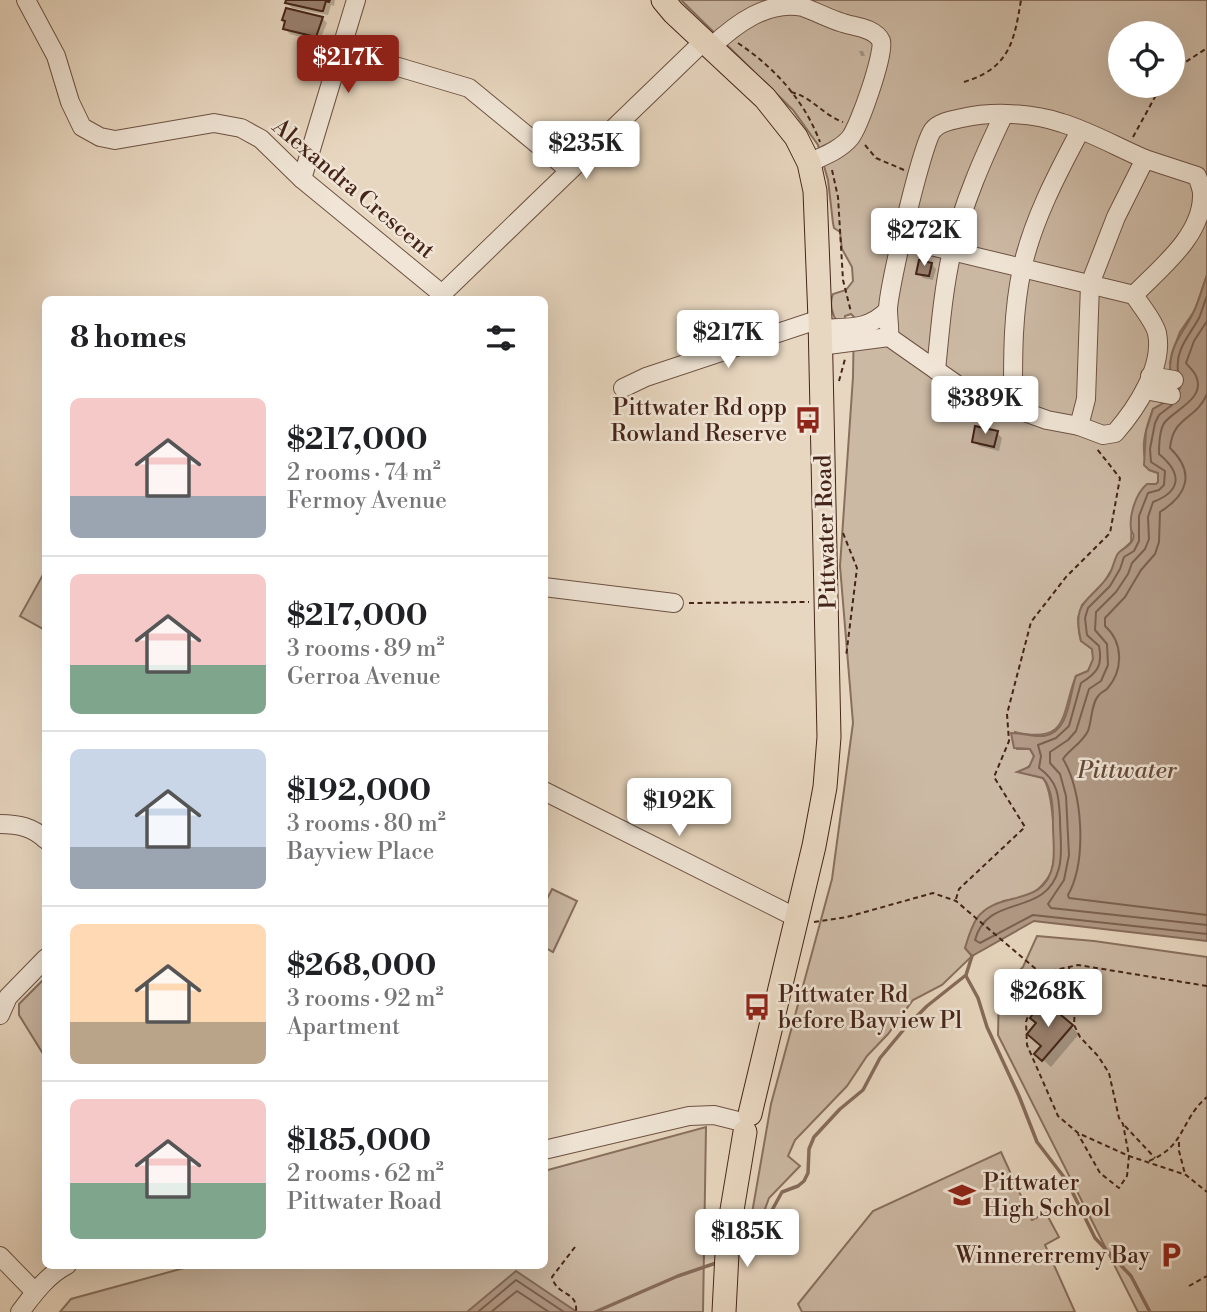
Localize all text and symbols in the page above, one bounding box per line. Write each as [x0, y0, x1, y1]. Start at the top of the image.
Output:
map controls [1108, 21, 1185, 98]
button: locate [1108, 21, 1185, 98]
pin: $217K [299, 36, 397, 95]
text: $217K [313, 44, 383, 72]
street label: Alexandra Crescent [266, 112, 440, 265]
pin: $235K [537, 122, 635, 181]
text: $235K [549, 130, 623, 158]
pin: $272K [875, 208, 973, 268]
text: $272K [887, 217, 961, 245]
pin: $217K [679, 310, 777, 370]
text: 8 homes [70, 319, 186, 357]
icon: filters [482, 319, 520, 357]
text: $217K [693, 319, 763, 347]
pin: $389K [936, 376, 1034, 436]
text: $389K [947, 385, 1023, 413]
place label: Pittwater Rd opp Rowland Reserve [610, 394, 787, 448]
bus stop icon: Pittwater Rd opp Rowland Reserve [793, 405, 823, 435]
text: $217,000 [287, 421, 428, 459]
icon: home [126, 426, 210, 510]
street label: Pittwater Road [809, 454, 843, 610]
text: 2 rooms · 74 m² [287, 459, 441, 487]
text: Fermoy Avenue [287, 487, 447, 515]
text: $217,000 [287, 597, 428, 635]
icon: home [126, 602, 210, 686]
text: 3 rooms · 89 m² [287, 635, 444, 663]
text: Gerroa Avenue [287, 663, 441, 691]
water label: Pittwater [1076, 756, 1178, 786]
text: $192,000 [287, 772, 431, 810]
icon: home [126, 777, 210, 861]
pin: $192K [630, 778, 728, 838]
text: $192K [643, 787, 715, 815]
text: 3 rooms · 80 m² [287, 810, 446, 838]
text: Bayview Place [287, 838, 434, 866]
text: $268,000 [287, 947, 436, 985]
icon: home [126, 952, 210, 1036]
pin: $268K [999, 970, 1097, 1029]
text: $268K [1010, 978, 1086, 1006]
place label: Pittwater Rd before Bayview Pl [778, 981, 962, 1035]
text: 3 rooms · 92 m² [287, 985, 443, 1013]
bus stop icon: Pittwater Rd before Bayview Pl [742, 992, 772, 1022]
text: Apartment [287, 1013, 400, 1041]
text: $185,000 [287, 1122, 431, 1160]
icon: home [126, 1127, 210, 1211]
text: 2 rooms · 62 m² [287, 1160, 444, 1188]
place label: Pittwater High School [983, 1169, 1111, 1223]
school or university icon: Pittwater High School [947, 1180, 977, 1210]
text: Pittwater Road [287, 1188, 442, 1216]
pin: $185K [698, 1210, 796, 1269]
text: $185K [711, 1218, 783, 1246]
parking icon: Winnererremy Bay [1156, 1240, 1186, 1270]
place label: Winnererremy Bay [955, 1242, 1151, 1270]

